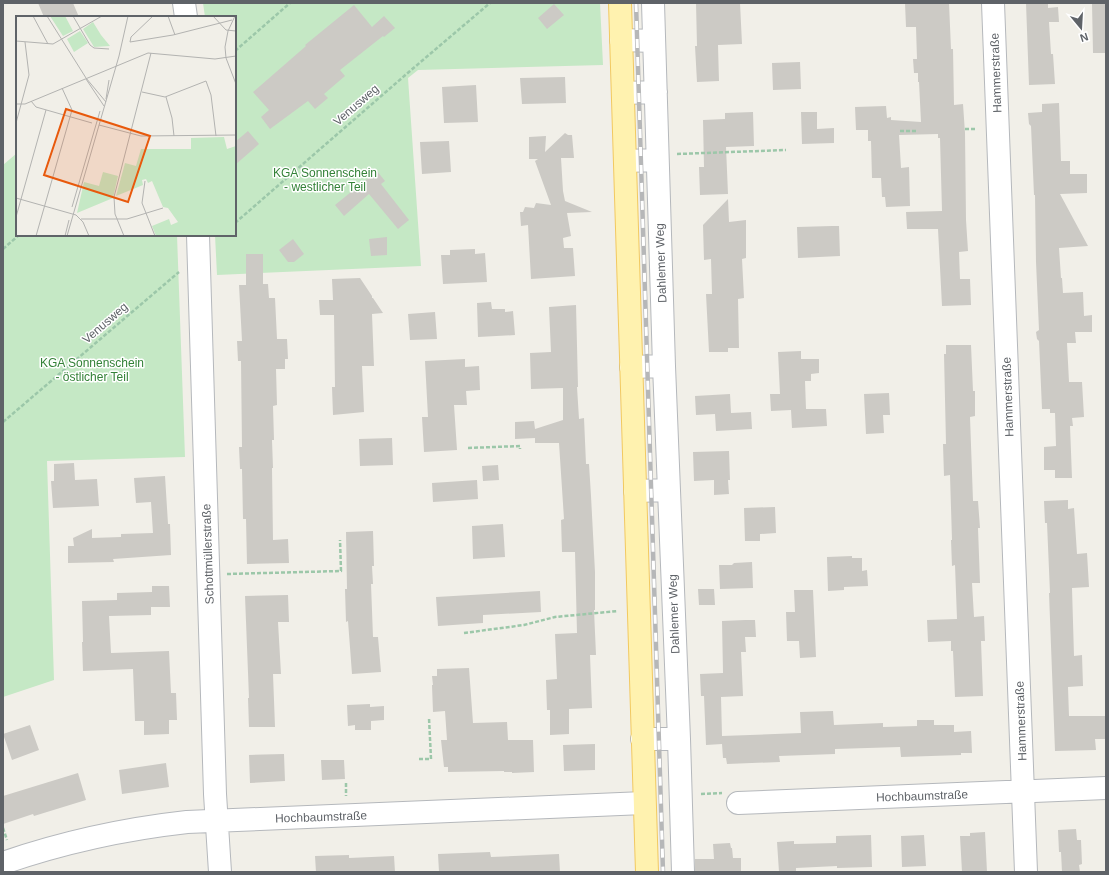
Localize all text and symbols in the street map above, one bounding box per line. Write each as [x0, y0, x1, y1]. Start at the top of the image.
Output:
north arrow [1061, 8, 1101, 48]
inset map [16, 16, 236, 236]
text: N [1078, 31, 1090, 44]
street label: Hammerstraße [988, 32, 1004, 113]
street label: Venusweg [331, 82, 381, 128]
park label: KGA Sonnenschein - westlicher Teil [273, 166, 377, 194]
street label: Dahlemer Weg [653, 223, 669, 303]
street label: Venusweg [80, 300, 130, 346]
park label: KGA Sonnenschein - östlicher Teil [40, 356, 144, 384]
street label: Hammerstraße [1000, 356, 1016, 437]
street label: Schottmüllerstraße [199, 503, 217, 605]
street label: Dahlemer Weg [666, 574, 682, 654]
street label: Hammerstraße [1013, 680, 1029, 761]
street label: Hochbaumstraße [876, 787, 969, 805]
street label: Hochbaumstraße [275, 808, 368, 826]

